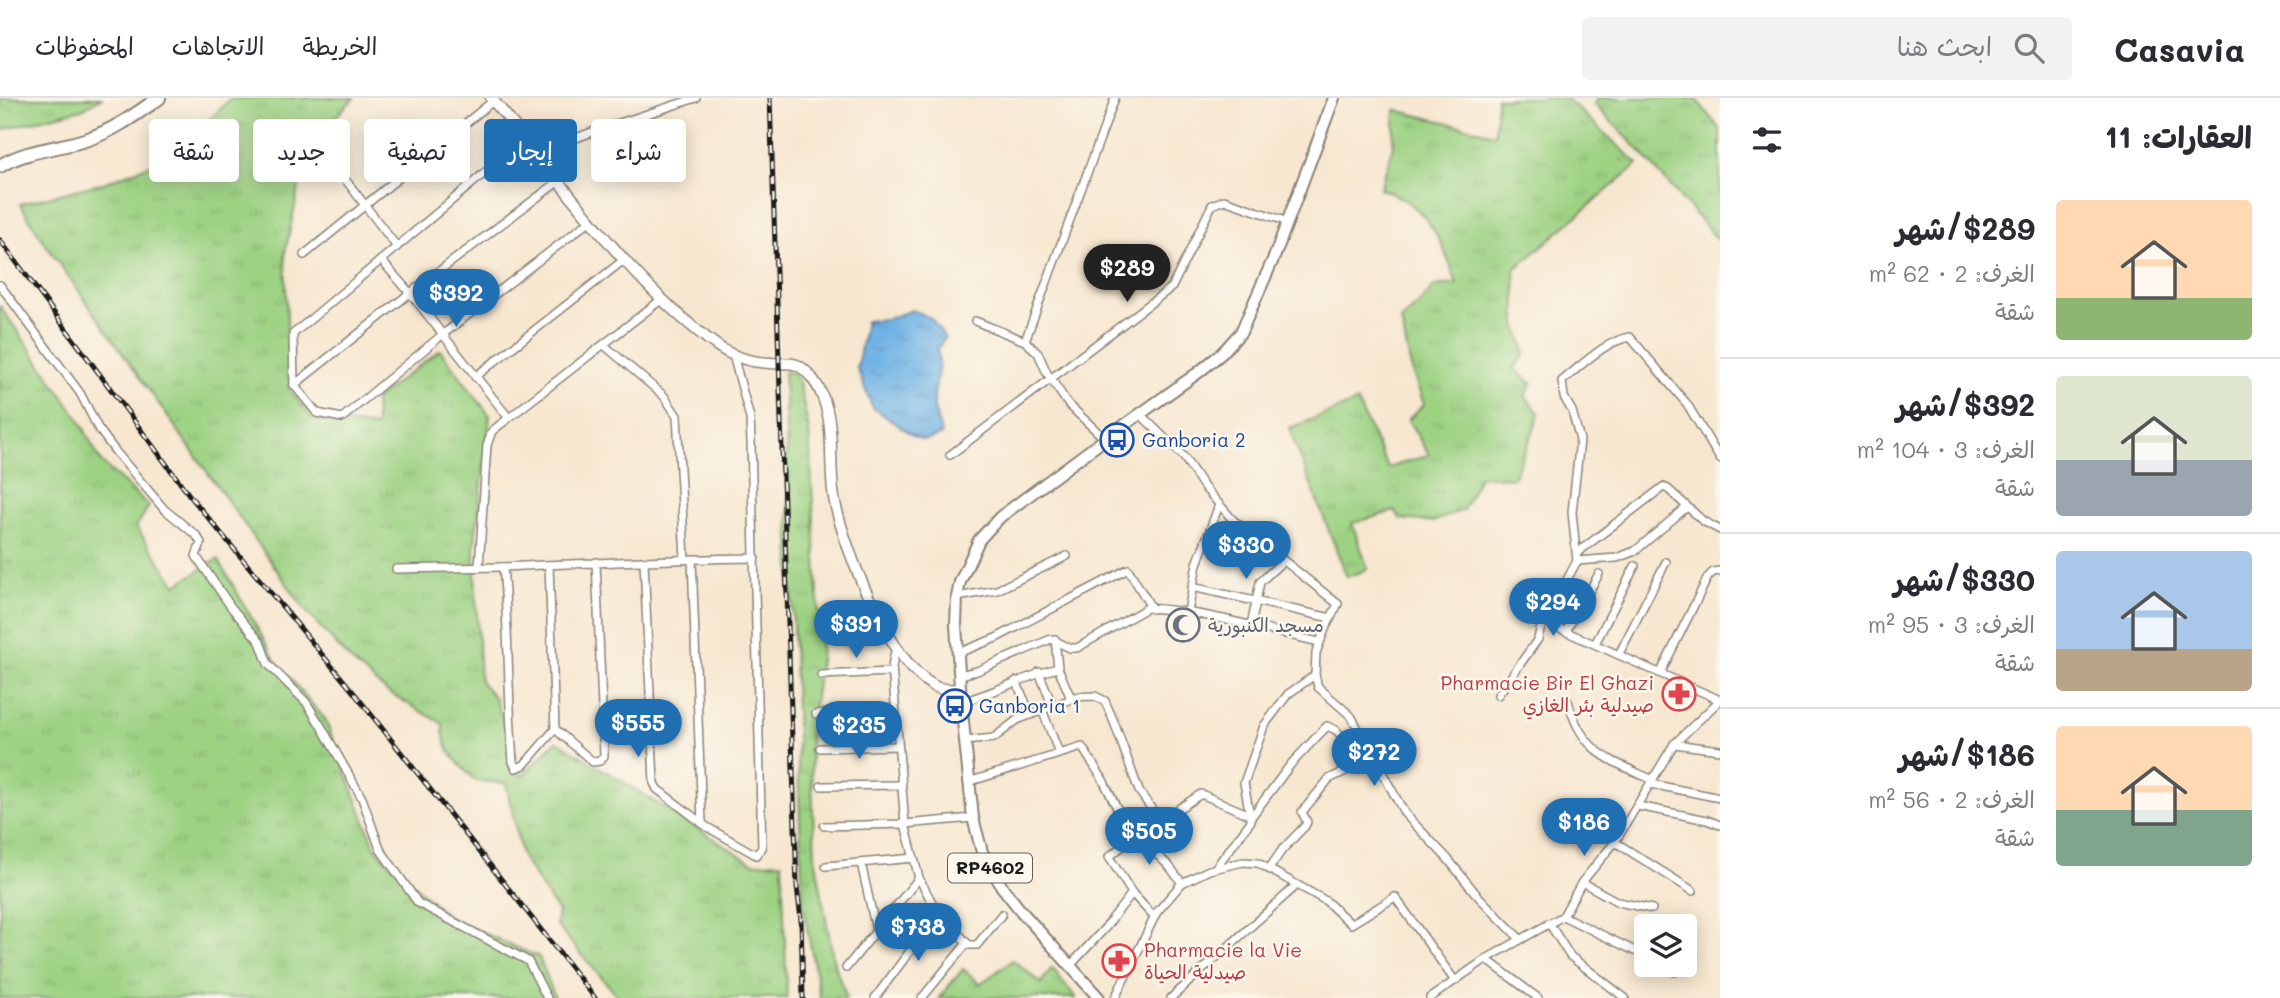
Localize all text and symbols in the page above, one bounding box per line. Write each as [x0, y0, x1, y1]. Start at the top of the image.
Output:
search box [1582, 17, 2072, 80]
text: Casavia [2114, 27, 2245, 70]
text: ابحث هنا [1897, 29, 1992, 63]
icon: search [2010, 29, 2048, 67]
text: المحفوظات [35, 30, 134, 61]
text: الاتجاهات [172, 30, 265, 61]
text: الخريطة [303, 30, 377, 61]
text: العقارات: 11 [2105, 116, 2252, 156]
chip: شقة [149, 119, 239, 182]
chip: جديد [253, 119, 350, 182]
chip: تصفية [364, 119, 470, 182]
chip: إيجار [484, 119, 577, 182]
chip: شراء [591, 119, 686, 182]
icon: filters [1748, 121, 1786, 159]
text: $289/شهر [1896, 208, 2035, 248]
icon: home [2112, 228, 2196, 312]
pin: $289 [1086, 244, 1168, 304]
text: $289 [1099, 252, 1155, 282]
text: الغرف: 2 · 62 m² [1869, 258, 2035, 288]
pin: $392 [415, 270, 497, 329]
text: $392 [429, 277, 483, 307]
text: شقة [1995, 296, 2035, 326]
text: $392/شهر [1896, 384, 2035, 424]
icon: home [2112, 404, 2196, 488]
bus stop icon: Ganboria 2 [1098, 421, 1136, 459]
place label: Ganboria 2 [1142, 427, 1246, 452]
text: الغرف: 3 · 104 m² [1857, 434, 2035, 464]
text: شقة [1995, 472, 2035, 502]
pin: $330 [1205, 522, 1287, 581]
text: $330 [1218, 529, 1274, 559]
text: $330/شهر [1894, 559, 2035, 599]
pin: $294 [1512, 578, 1594, 638]
icon: home [2112, 579, 2196, 663]
text: $294 [1525, 586, 1581, 616]
pin: $391 [815, 601, 897, 660]
mosque icon: مسجد الكنبورية [1164, 606, 1202, 644]
text: $391 [830, 608, 882, 638]
text: الغرف: 3 · 95 m² [1868, 609, 2035, 639]
place label: مسجد الكنبورية [1208, 612, 1324, 638]
text: شقة [1995, 647, 2035, 677]
place label: Pharmacie Bir El Ghazi صيدلية بئر الغازي [1441, 670, 1654, 720]
pharmacy icon: Pharmacie Bir El Ghazi صيدلية بئر الغازي [1660, 675, 1698, 713]
bus stop icon: Ganboria 1 [936, 687, 974, 725]
place label: Ganboria 1 [979, 693, 1081, 718]
pin: $555 [597, 700, 679, 759]
pin: $235 [818, 702, 900, 761]
text: $555 [611, 707, 665, 737]
text: $235 [832, 709, 886, 739]
pin: $272 [1333, 728, 1415, 788]
text: $186/شهر [1899, 734, 2035, 774]
text: $272 [1348, 736, 1400, 766]
icon: home [2112, 754, 2196, 838]
text: الغرف: 2 · 56 m² [1868, 784, 2035, 814]
pin: $186 [1543, 798, 1625, 858]
text: $186 [1558, 806, 1610, 836]
pin: $505 [1108, 808, 1190, 867]
text: $505 [1121, 815, 1177, 845]
text: شقة [1995, 822, 2035, 852]
road number: RP4602 [948, 854, 1032, 882]
pin: $738 [877, 904, 959, 963]
text: $738 [890, 911, 946, 941]
map controls [1634, 914, 1697, 977]
button: layers [1634, 914, 1697, 977]
place label: Pharmacie la Vie صيدلية الحياة [1144, 937, 1302, 984]
pharmacy icon: Pharmacie la Vie صيدلية الحياة [1100, 942, 1138, 980]

